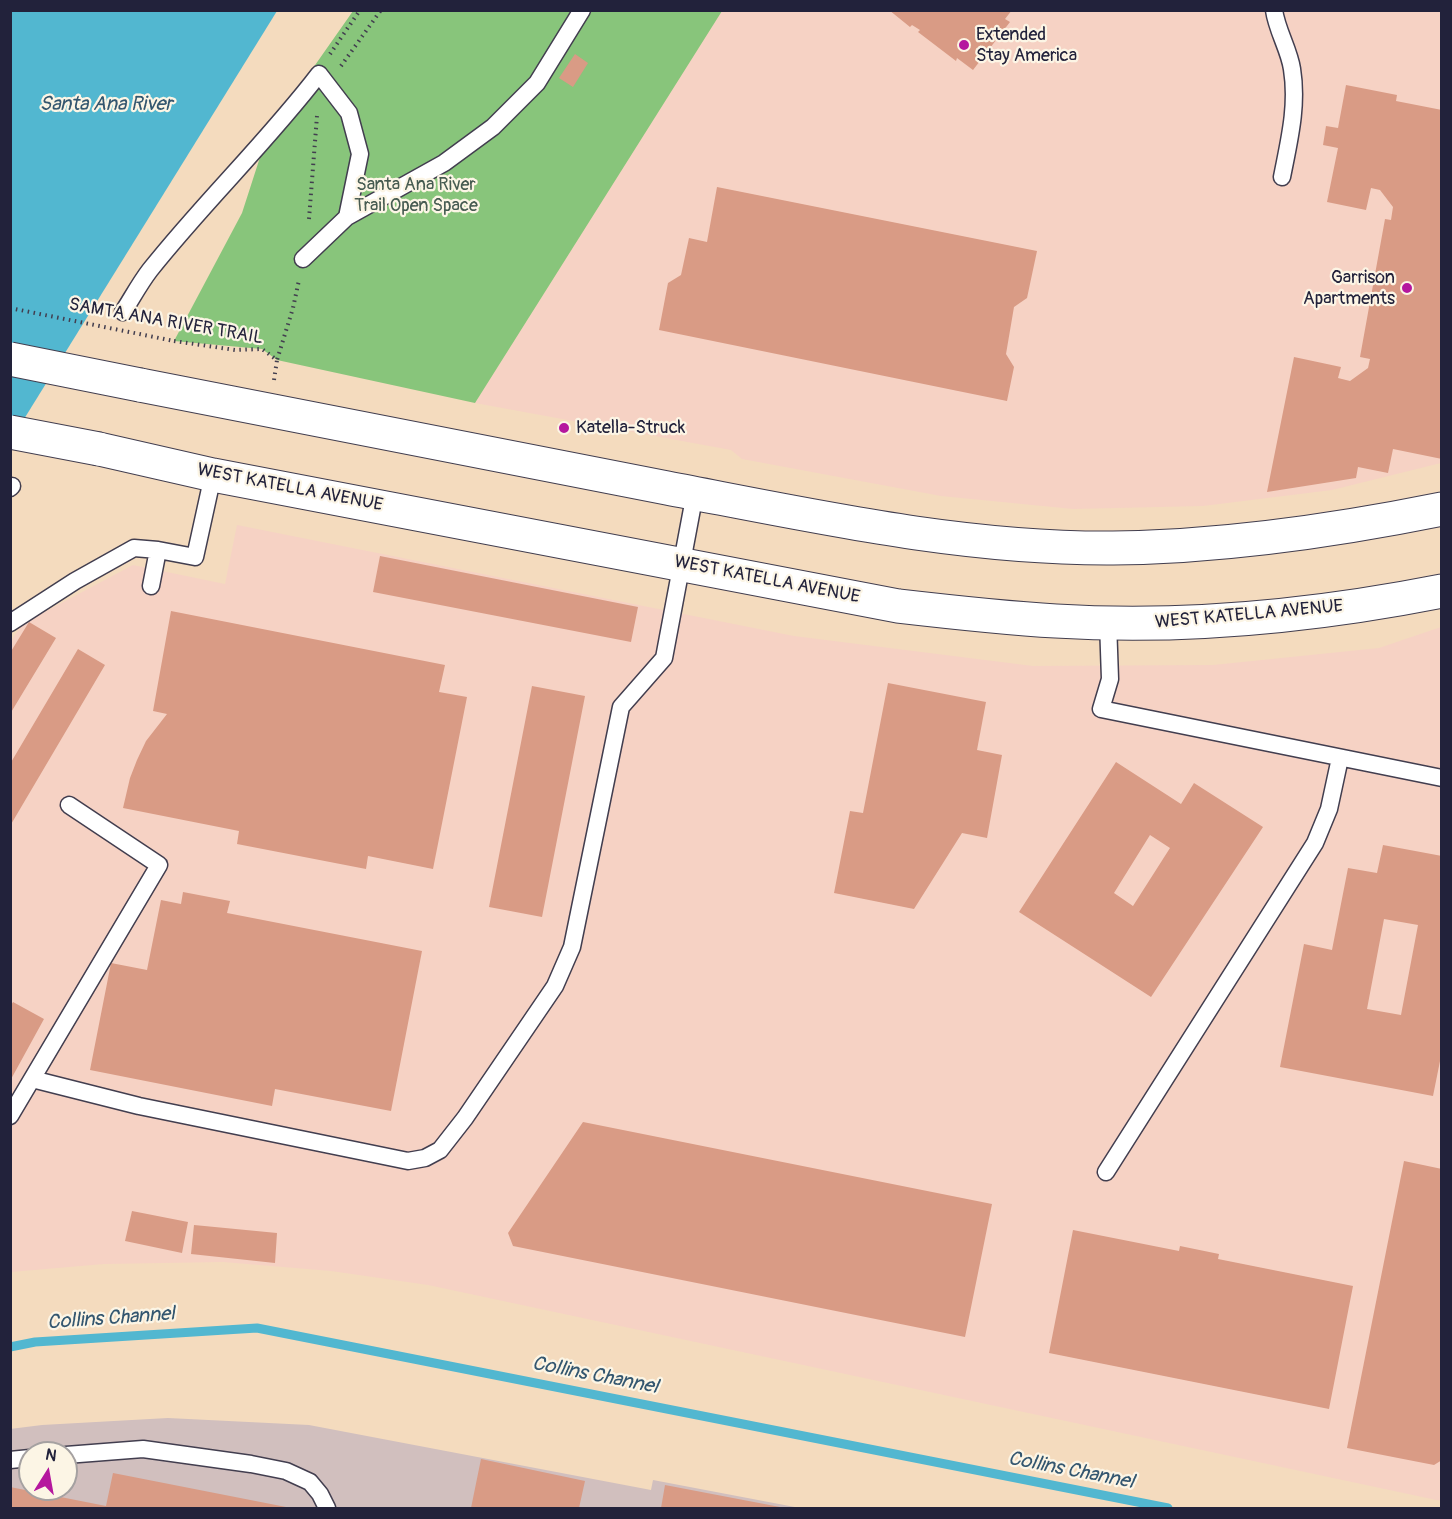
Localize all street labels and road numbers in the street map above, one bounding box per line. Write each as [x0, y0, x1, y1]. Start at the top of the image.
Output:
street label: SAMTA ANA RIVER TRAIL [67, 294, 265, 350]
street label: WEST KATELLA AVENUE [195, 459, 385, 517]
street label: WEST KATELLA AVENUE [672, 551, 862, 609]
street label: WEST KATELLA AVENUE [1154, 596, 1344, 634]

